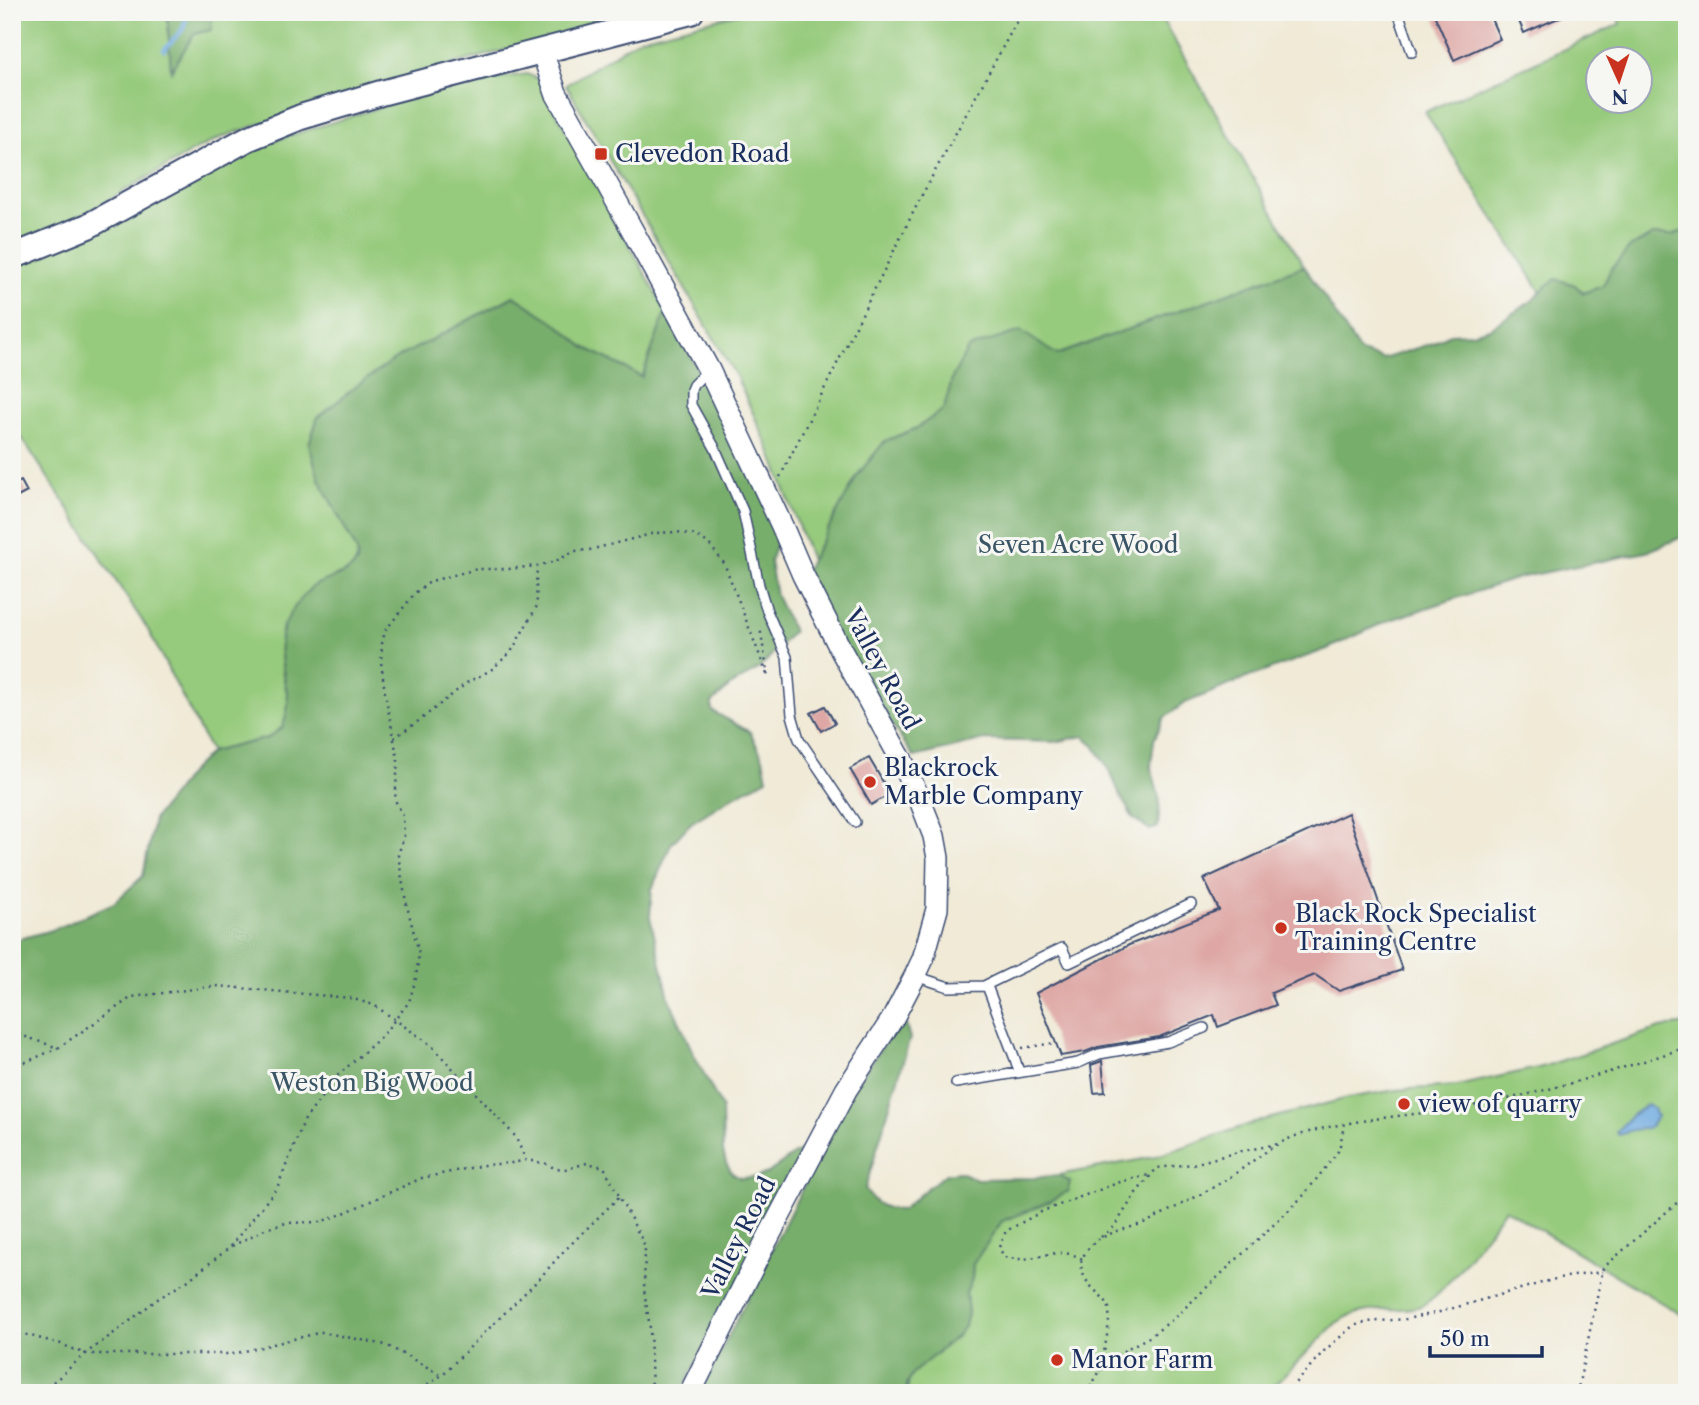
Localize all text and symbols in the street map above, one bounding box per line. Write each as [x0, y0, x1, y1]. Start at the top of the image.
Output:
north arrow [1584, 46, 1654, 116]
text: N [1611, 85, 1629, 108]
place label: Clevedon Road [615, 139, 790, 168]
marker: Clevedon Road [593, 146, 609, 162]
park label: Seven Acre Wood [978, 530, 1179, 559]
street label: Valley Road [838, 602, 927, 735]
place label: Blackrock Marble Company [884, 753, 1084, 810]
marker: Blackrock Marble Company [862, 774, 878, 790]
place label: Black Rock Specialist Training Centre [1295, 899, 1537, 956]
marker: Black Rock Specialist Training Centre [1273, 920, 1289, 936]
park label: Weston Big Wood [269, 1068, 474, 1097]
place label: view of quarry [1417, 1089, 1583, 1118]
marker: view of quarry [1396, 1096, 1412, 1112]
street label: Valley Road [695, 1171, 782, 1305]
scale bar [1430, 1314, 1542, 1358]
text: 50 m [1440, 1326, 1490, 1351]
place label: Manor Farm [1071, 1345, 1213, 1374]
marker: Manor Farm [1049, 1352, 1065, 1368]

